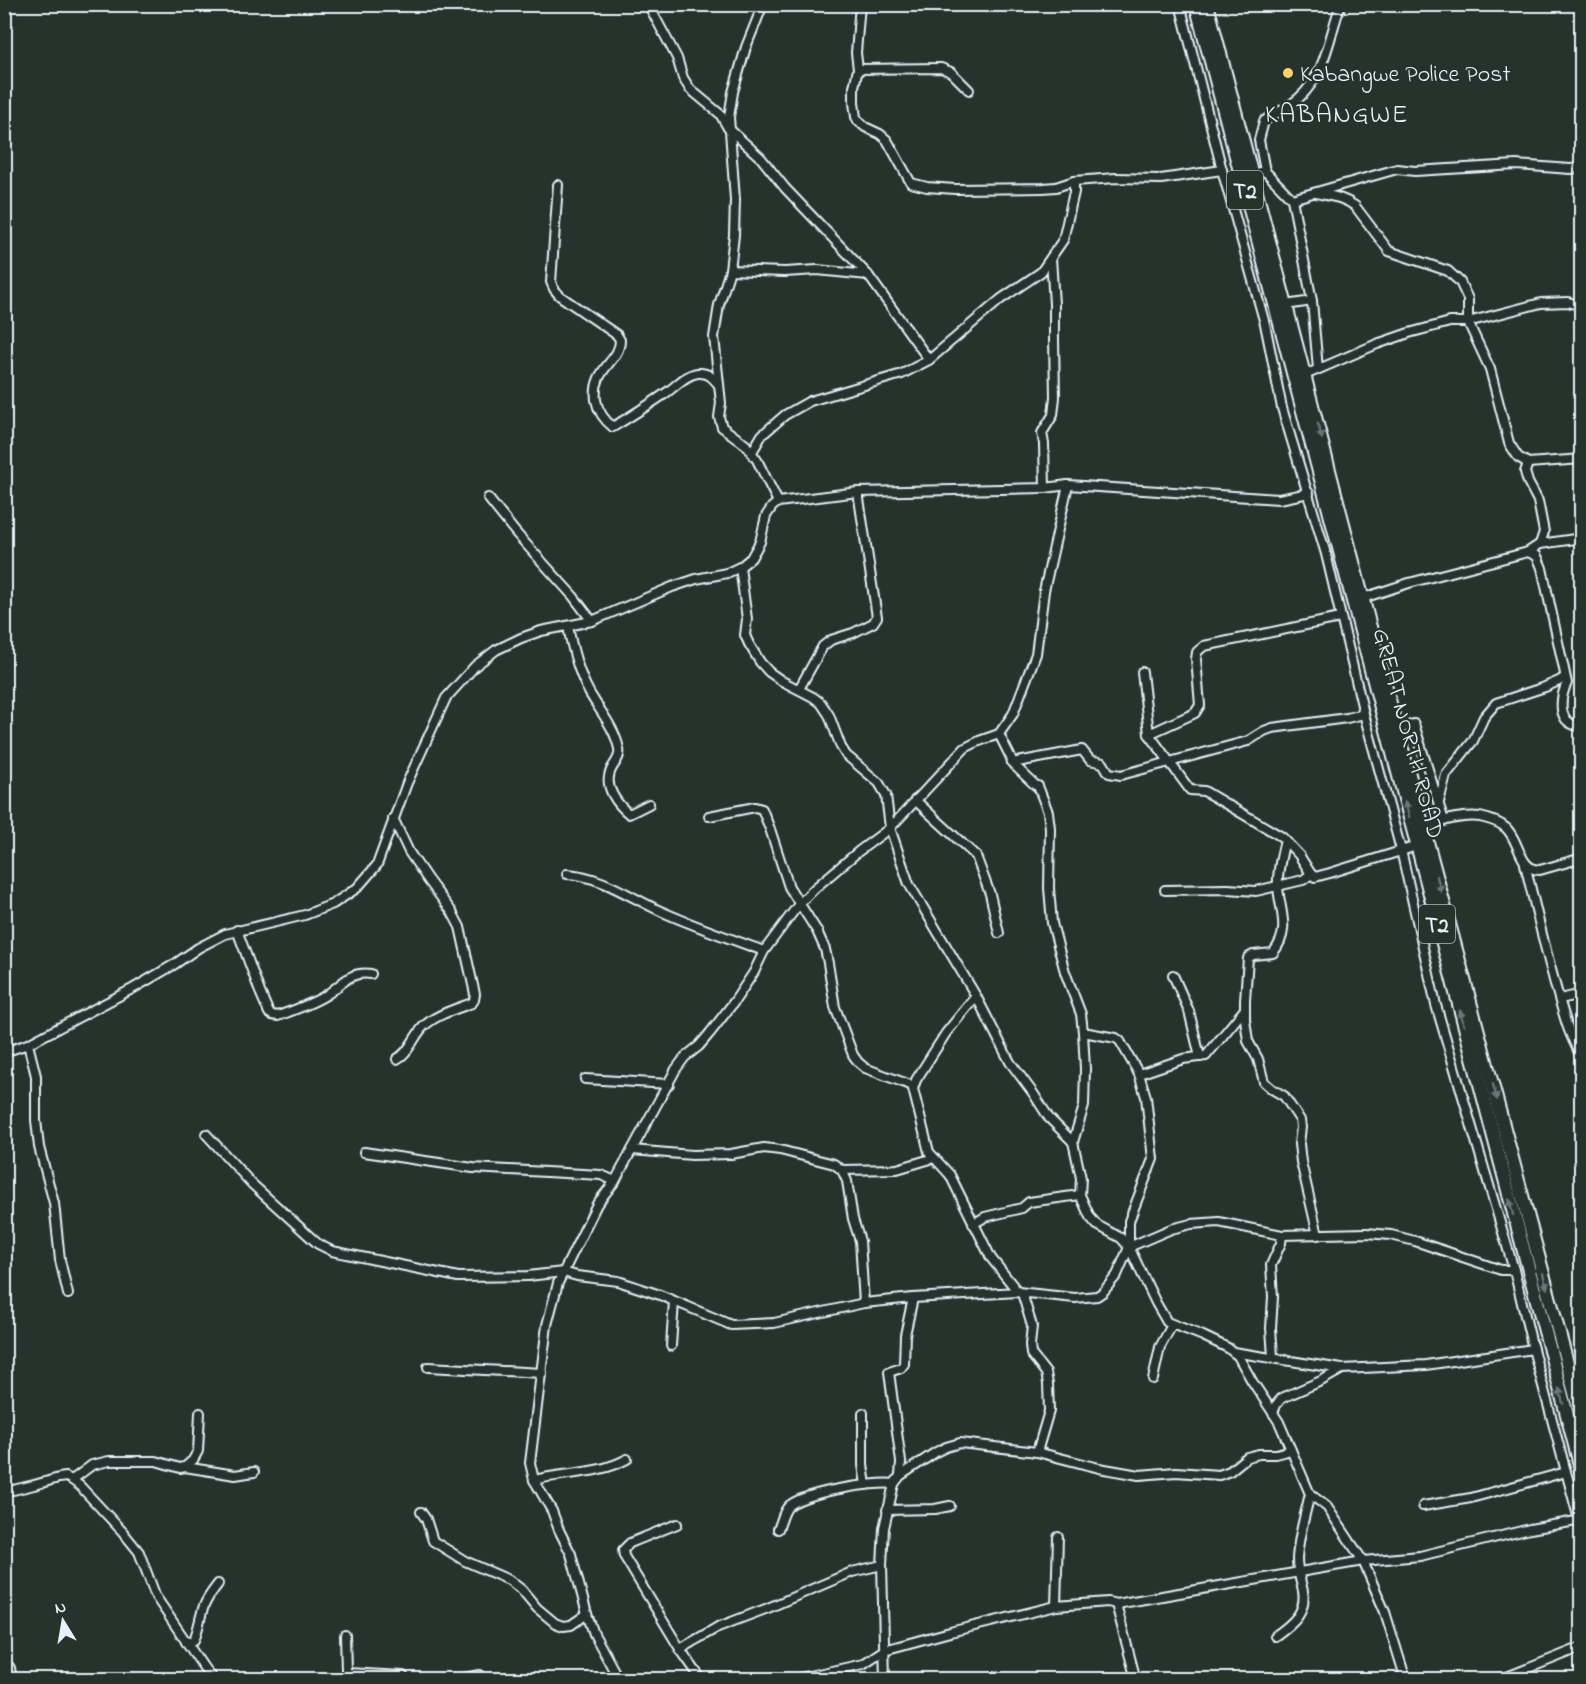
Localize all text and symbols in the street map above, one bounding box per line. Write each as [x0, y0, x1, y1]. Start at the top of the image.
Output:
place label: Kabangwe Police Post [1300, 58, 1511, 93]
marker: Kabangwe Police Post [1281, 66, 1295, 80]
district label: KABANGWE [1265, 97, 1409, 135]
road number: T2 [1227, 171, 1263, 209]
one-way arrow [1315, 422, 1325, 440]
street label: GREAT NORTH ROAD [1362, 625, 1452, 843]
one-way arrow [1402, 800, 1412, 819]
one-way arrow [1435, 875, 1444, 893]
road number: T2 [1419, 905, 1455, 943]
one-way arrow [1456, 1009, 1466, 1028]
one-way arrow [1490, 1083, 1500, 1102]
one-way arrow [1505, 1198, 1515, 1216]
one-way arrow [1540, 1272, 1550, 1290]
one-way arrow [1556, 1387, 1565, 1405]
north arrow [33, 1591, 93, 1651]
text: N [53, 1595, 68, 1621]

